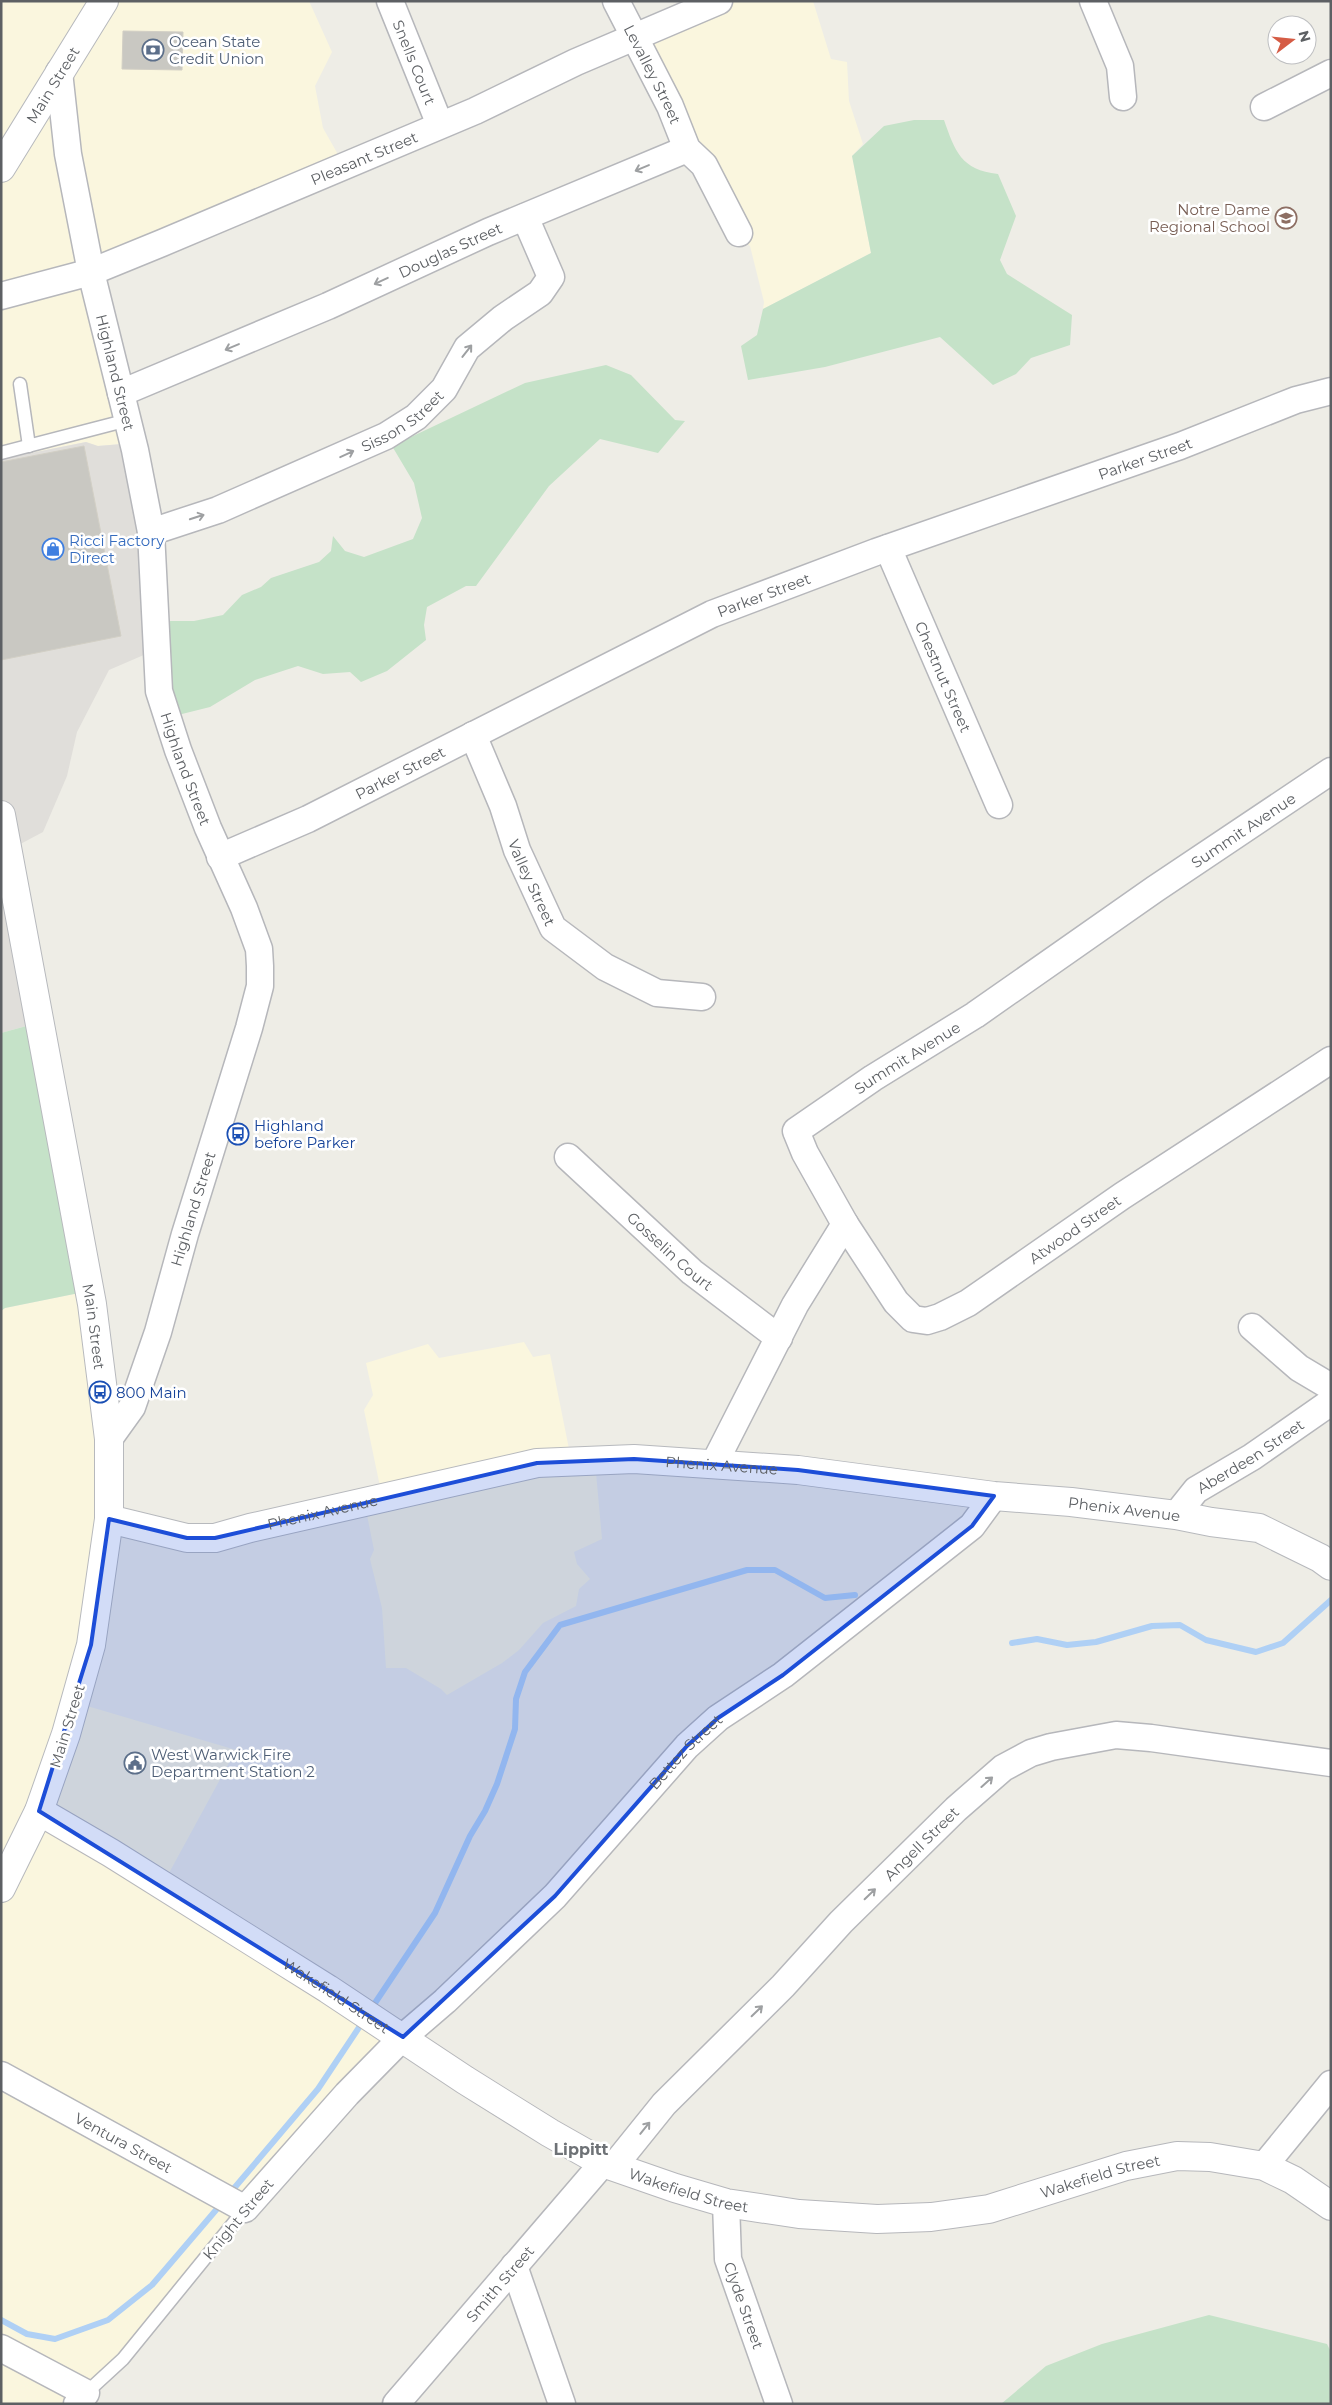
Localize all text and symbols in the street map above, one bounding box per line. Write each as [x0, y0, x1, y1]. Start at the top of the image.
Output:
north arrow [1267, 15, 1317, 65]
street label: Snells Court [389, 17, 440, 107]
street label: Levalley Street [620, 21, 686, 127]
text: N [1294, 28, 1315, 44]
place label: Ocean State Credit Union [169, 32, 264, 68]
bank icon: Ocean State Credit Union [141, 38, 165, 62]
street label: Main Street [22, 43, 83, 126]
street label: Pleasant Street [308, 127, 420, 189]
one-way arrow [635, 163, 650, 173]
place label: Notre Dame Regional School [1149, 200, 1270, 236]
school or university icon: Notre Dame Regional School [1274, 206, 1298, 230]
street label: Douglas Street [395, 218, 505, 282]
one-way arrow [374, 277, 389, 287]
street label: Highland Street [92, 312, 139, 432]
one-way arrow [225, 342, 240, 352]
one-way arrow [461, 345, 472, 358]
street label: Sisson Street [358, 386, 447, 455]
street label: Parker Street [1095, 433, 1195, 483]
one-way arrow [339, 449, 354, 458]
one-way arrow [189, 511, 205, 521]
place label: Ricci Factory Direct [69, 531, 165, 567]
shop icon: Ricci Factory Direct [41, 537, 65, 561]
street label: Parker Street [714, 568, 813, 621]
street label: Chestnut Street [911, 618, 976, 735]
street label: Highland Street [157, 710, 216, 828]
street label: Parker Street [352, 742, 448, 803]
street label: Summit Avenue [1187, 788, 1299, 872]
street label: Valley Street [505, 837, 560, 929]
street label: Summit Avenue [850, 1017, 964, 1098]
place label: Highland before Parker [254, 1116, 355, 1152]
bus stop icon: Highland before Parker [226, 1122, 250, 1146]
street label: Highland Street [167, 1149, 219, 1269]
street label: Atwood Street [1025, 1190, 1124, 1268]
street label: Gosselin Court [623, 1207, 717, 1294]
street label: Main Street [79, 1282, 110, 1371]
bus stop icon: 800 Main [88, 1380, 112, 1404]
place label: 800 Main [116, 1383, 187, 1402]
street label: Aberdeen Street [1193, 1414, 1307, 1497]
street label: Phenix Avenue [665, 1452, 779, 1478]
street label: Phenix Avenue [265, 1490, 380, 1533]
street label: Phenix Avenue [1067, 1492, 1181, 1525]
street label: Main Street [45, 1682, 89, 1770]
street label: Bettez Street [644, 1710, 726, 1793]
place label: West Warwick Fire Department Station 2 [151, 1745, 315, 1781]
public building icon: West Warwick Fire Department Station 2 [123, 1751, 147, 1775]
one-way arrow [980, 1777, 993, 1788]
street label: Angell Street [880, 1802, 963, 1884]
one-way arrow [864, 1888, 876, 1901]
street label: Wakefield Street [279, 1954, 394, 2037]
one-way arrow [751, 2005, 763, 2017]
street label: Ventura Street [72, 2108, 176, 2177]
one-way arrow [639, 2122, 650, 2135]
district label: Lippitt [553, 2140, 609, 2159]
street label: Wakefield Street [1038, 2150, 1162, 2202]
street label: Wakefield Street [626, 2163, 750, 2216]
street label: Knight Street [198, 2174, 278, 2264]
street label: Smith Street [462, 2241, 538, 2325]
street label: Clyde Street [720, 2259, 768, 2351]

